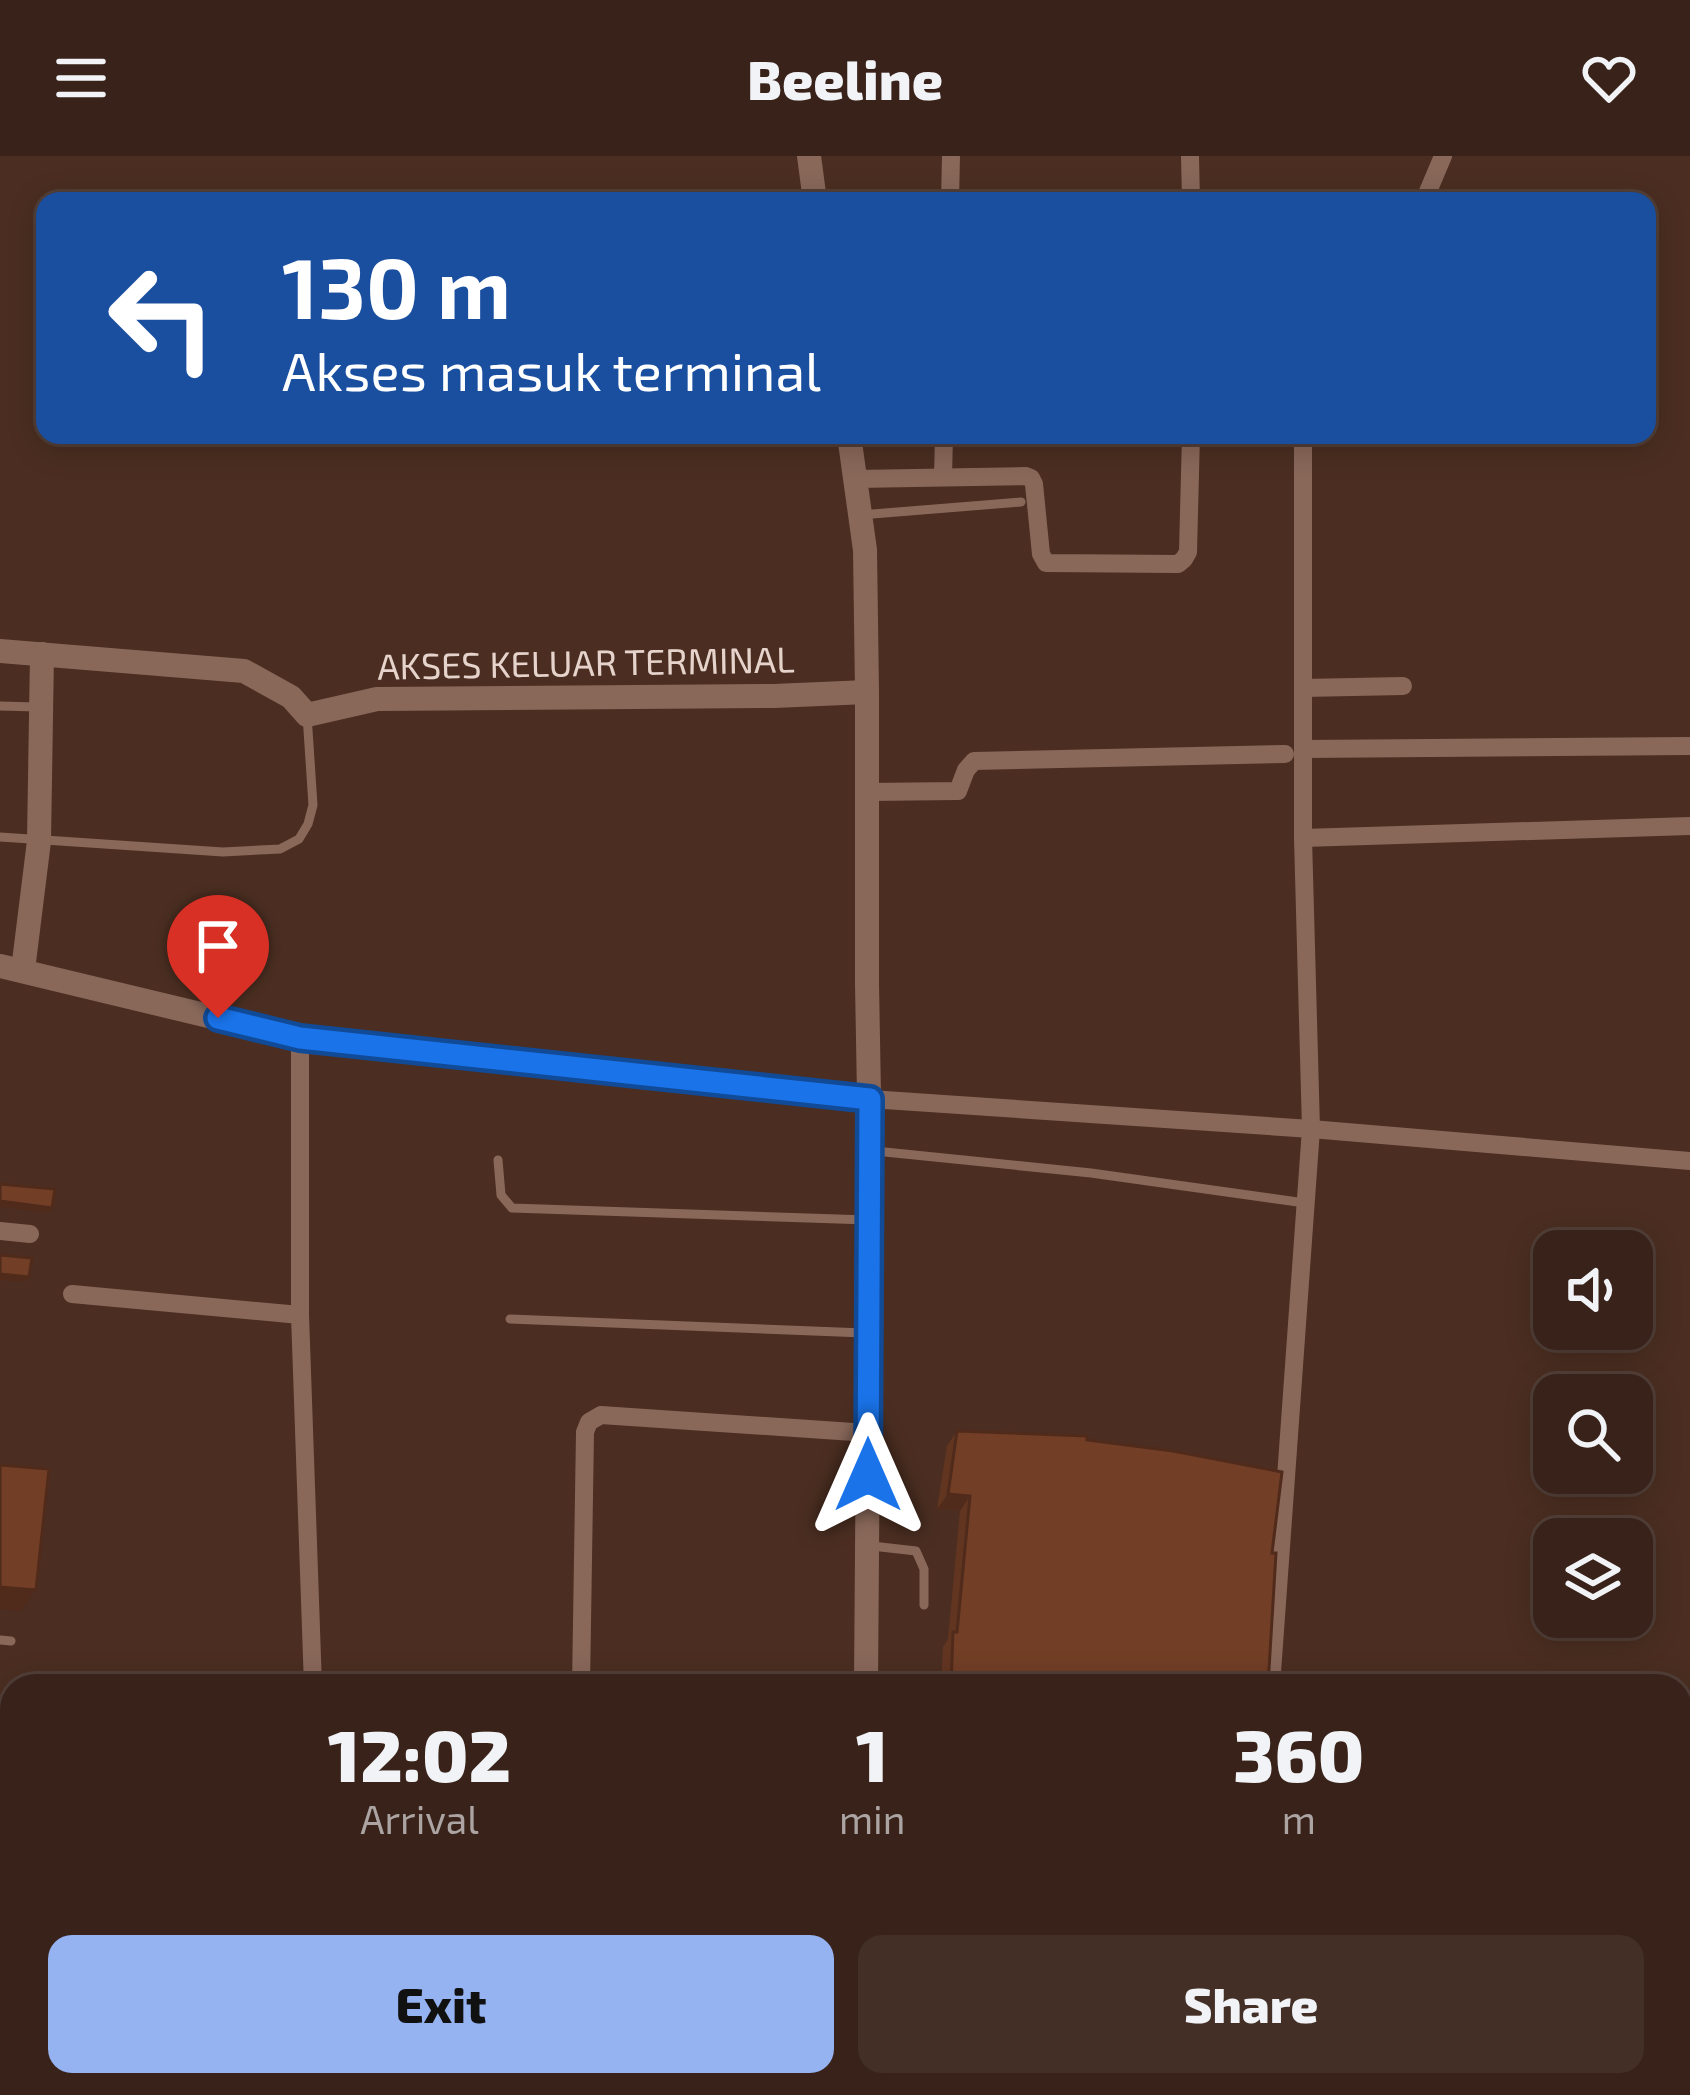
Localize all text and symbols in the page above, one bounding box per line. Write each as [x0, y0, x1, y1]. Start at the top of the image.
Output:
icon: menu [48, 45, 114, 111]
icon: heart [1576, 45, 1642, 111]
text: Beeline [747, 46, 943, 111]
text: 130 m [282, 235, 511, 336]
icon: left [84, 240, 240, 396]
text: Akses masuk terminal [282, 337, 821, 402]
street label: AKSES KELUAR TERMINAL [377, 636, 795, 687]
pin [167, 895, 269, 1018]
icon: arrive [185, 913, 251, 979]
map controls [1533, 1230, 1653, 1638]
button: sound [1533, 1230, 1653, 1350]
button: search [1533, 1374, 1653, 1494]
position arrow [805, 1412, 931, 1538]
button: layers [1533, 1518, 1653, 1638]
text: 12:02 [328, 1710, 511, 1796]
text: 1 [856, 1710, 888, 1796]
text: 360 [1233, 1710, 1364, 1796]
text: Arrival [360, 1795, 479, 1842]
text: min [839, 1795, 905, 1842]
text: m [1282, 1795, 1316, 1842]
button: Exit [48, 1935, 834, 2073]
button: Share [858, 1935, 1644, 2073]

